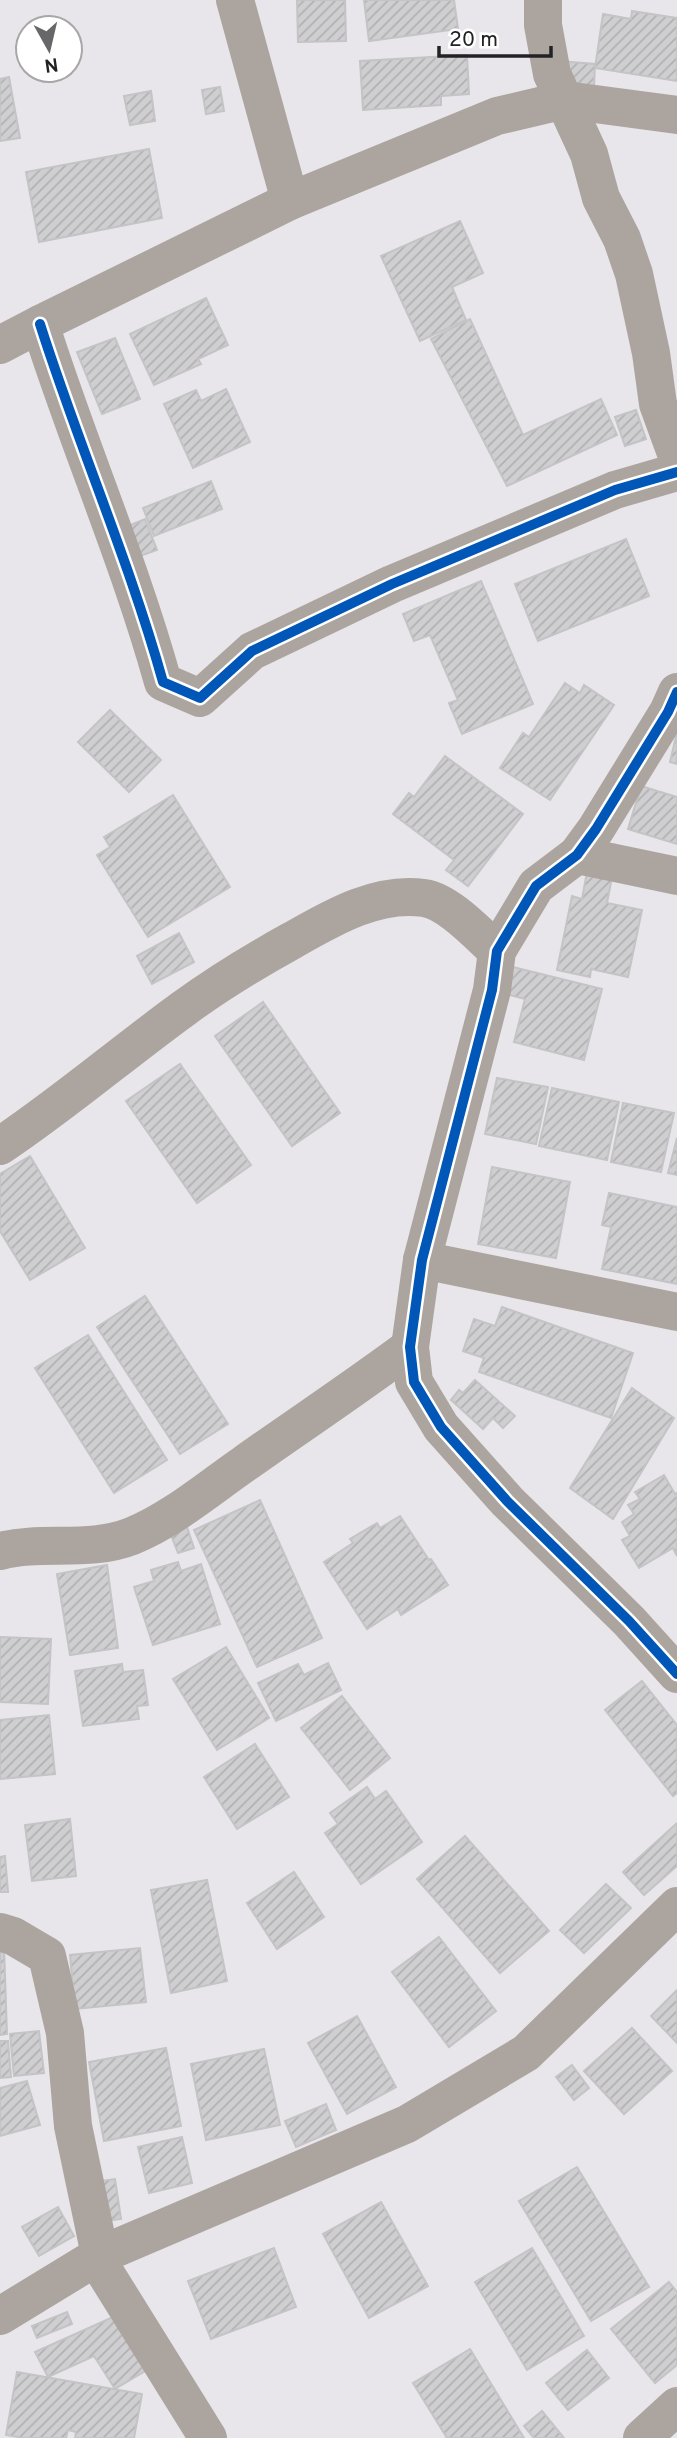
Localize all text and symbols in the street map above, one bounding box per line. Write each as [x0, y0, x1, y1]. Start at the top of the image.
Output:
north arrow [14, 14, 84, 84]
scale bar [439, 14, 551, 58]
text: 20 m [449, 27, 498, 54]
text: N [43, 51, 60, 77]

